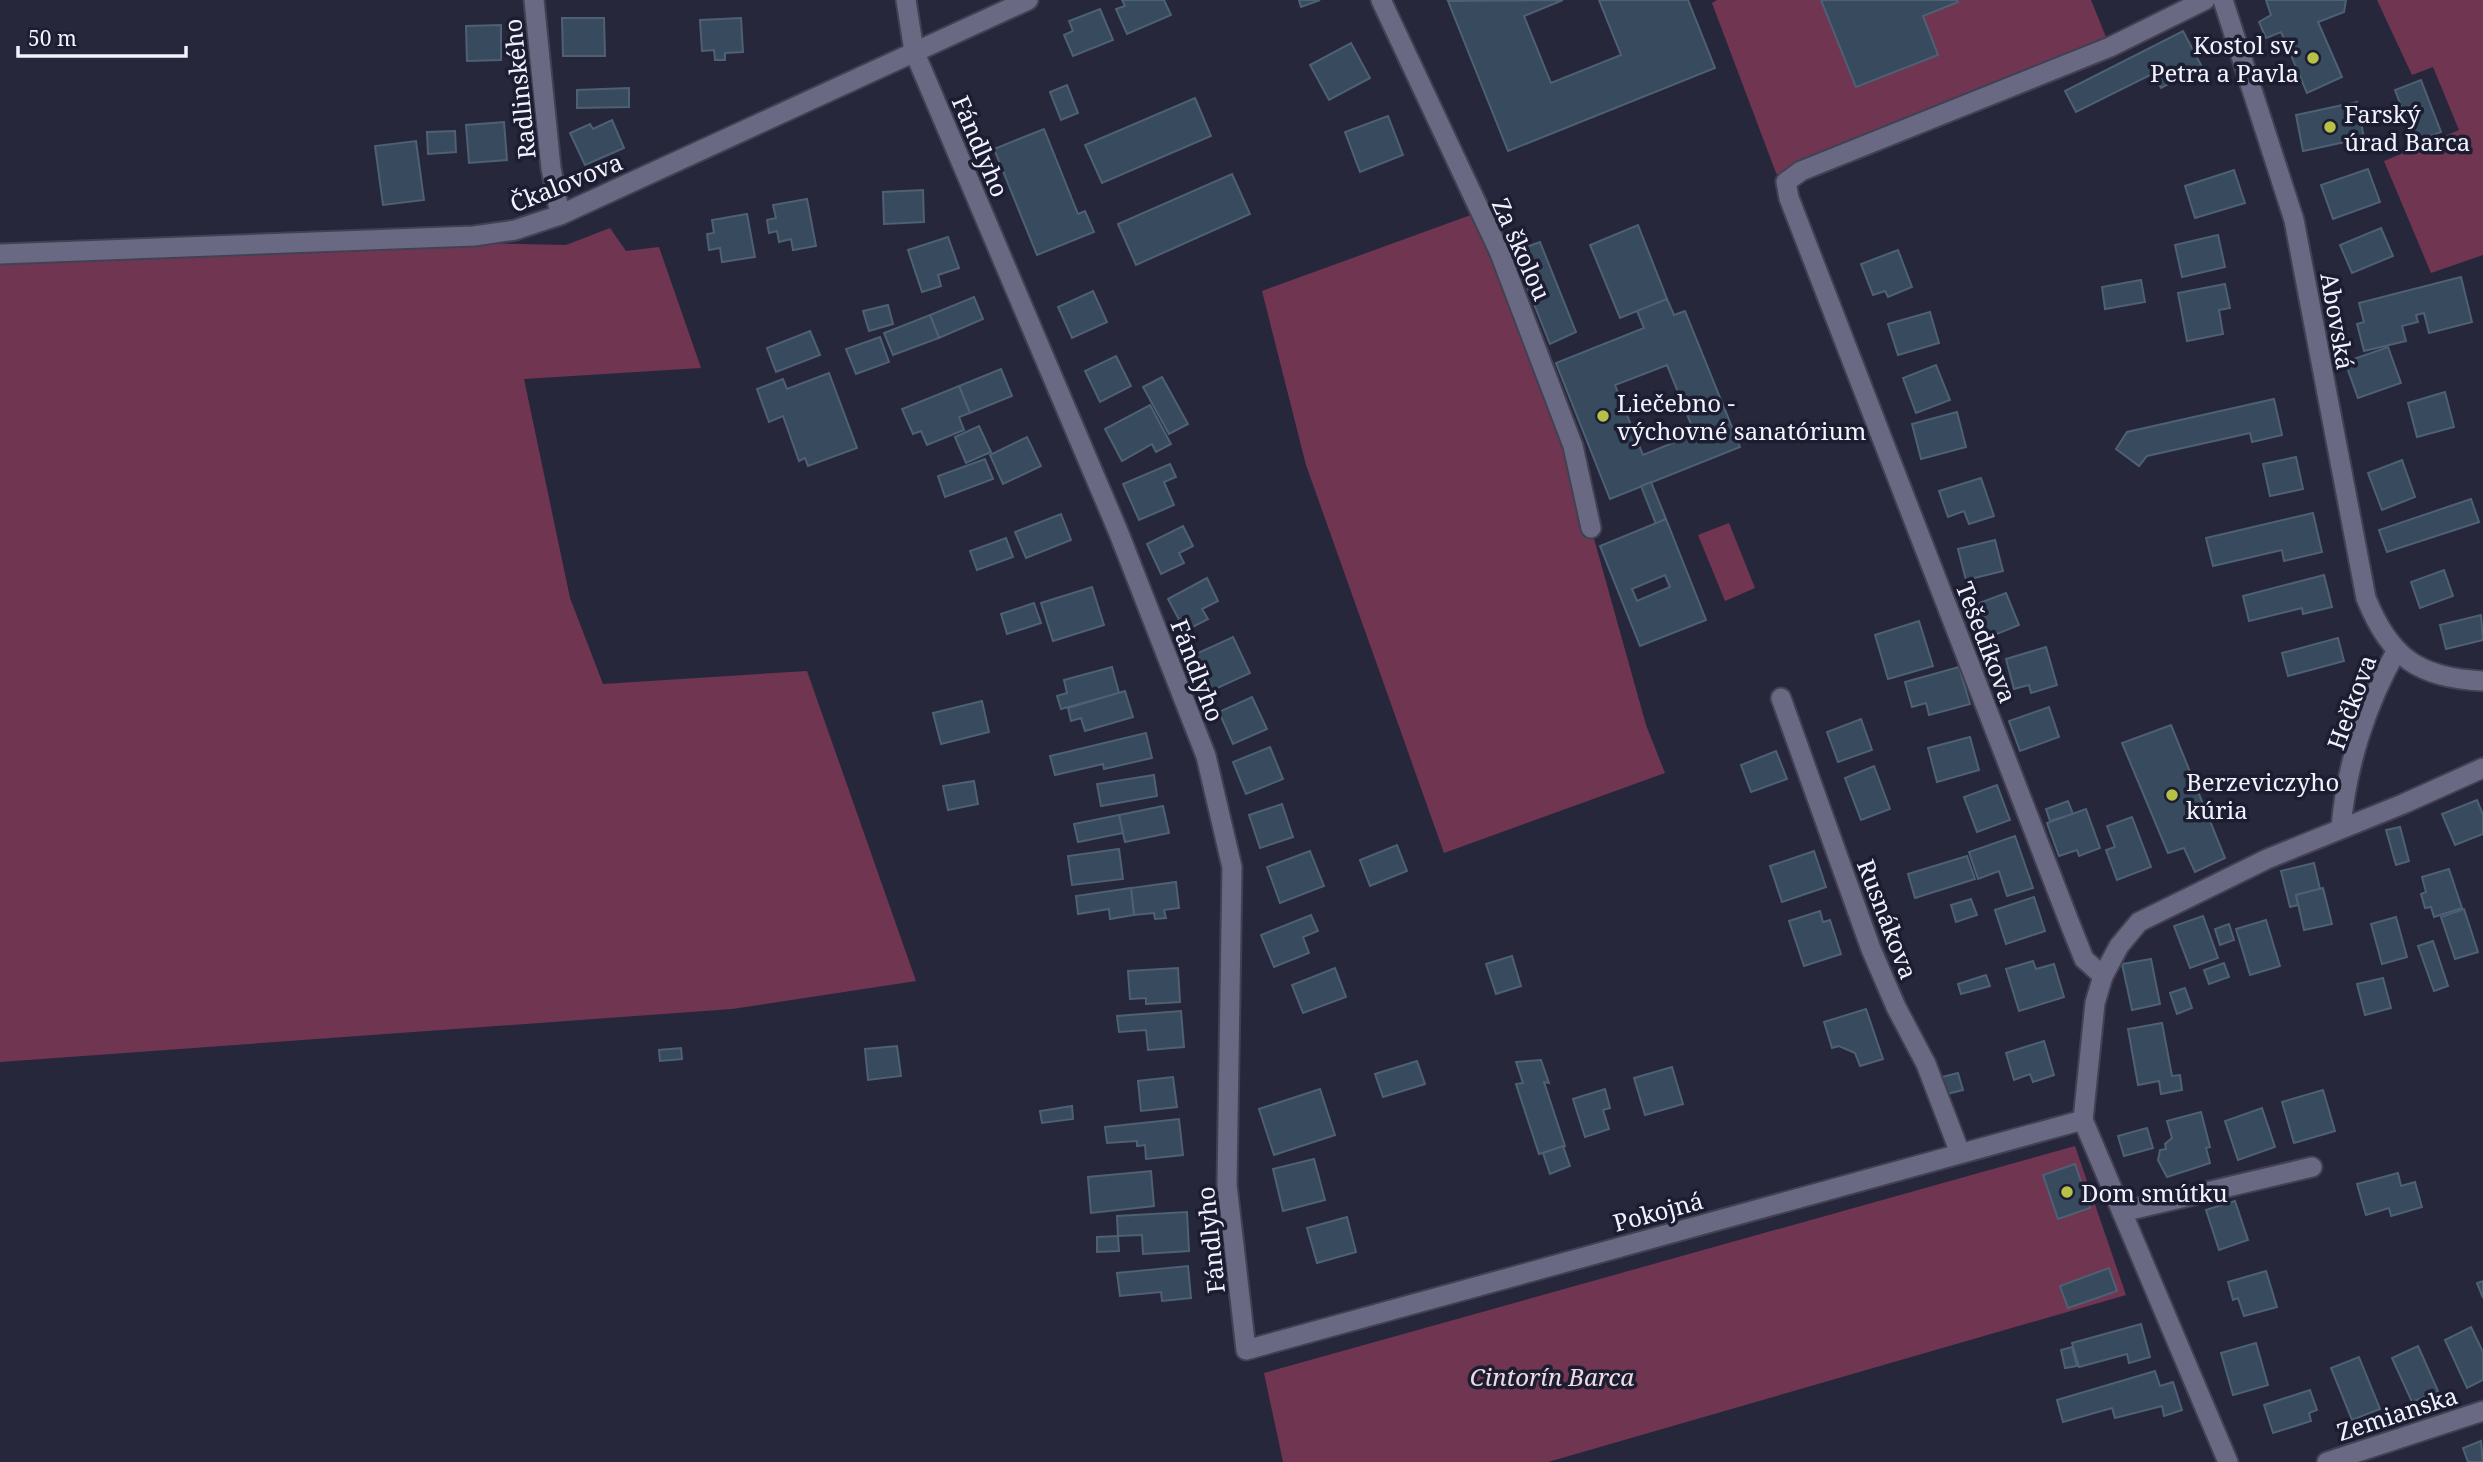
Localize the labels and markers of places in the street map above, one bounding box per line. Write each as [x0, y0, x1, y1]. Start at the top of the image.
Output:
place label: Kostol sv. Petra a Pavla [2150, 28, 2299, 89]
marker: Kostol sv. Petra a Pavla [2305, 50, 2321, 66]
place label: Farský úrad Barca [2344, 97, 2470, 158]
marker: Farský úrad Barca [2322, 119, 2338, 135]
place label: Liečebno - výchovné sanatórium [1617, 386, 1867, 447]
marker: Liečebno - výchovné sanatórium [1595, 408, 1611, 424]
place label: Berzeviczyho kúria [2186, 765, 2339, 826]
marker: Berzeviczyho kúria [2164, 787, 2180, 803]
place label: Dom smútku [2081, 1176, 2228, 1209]
marker: Dom smútku [2059, 1184, 2075, 1200]

